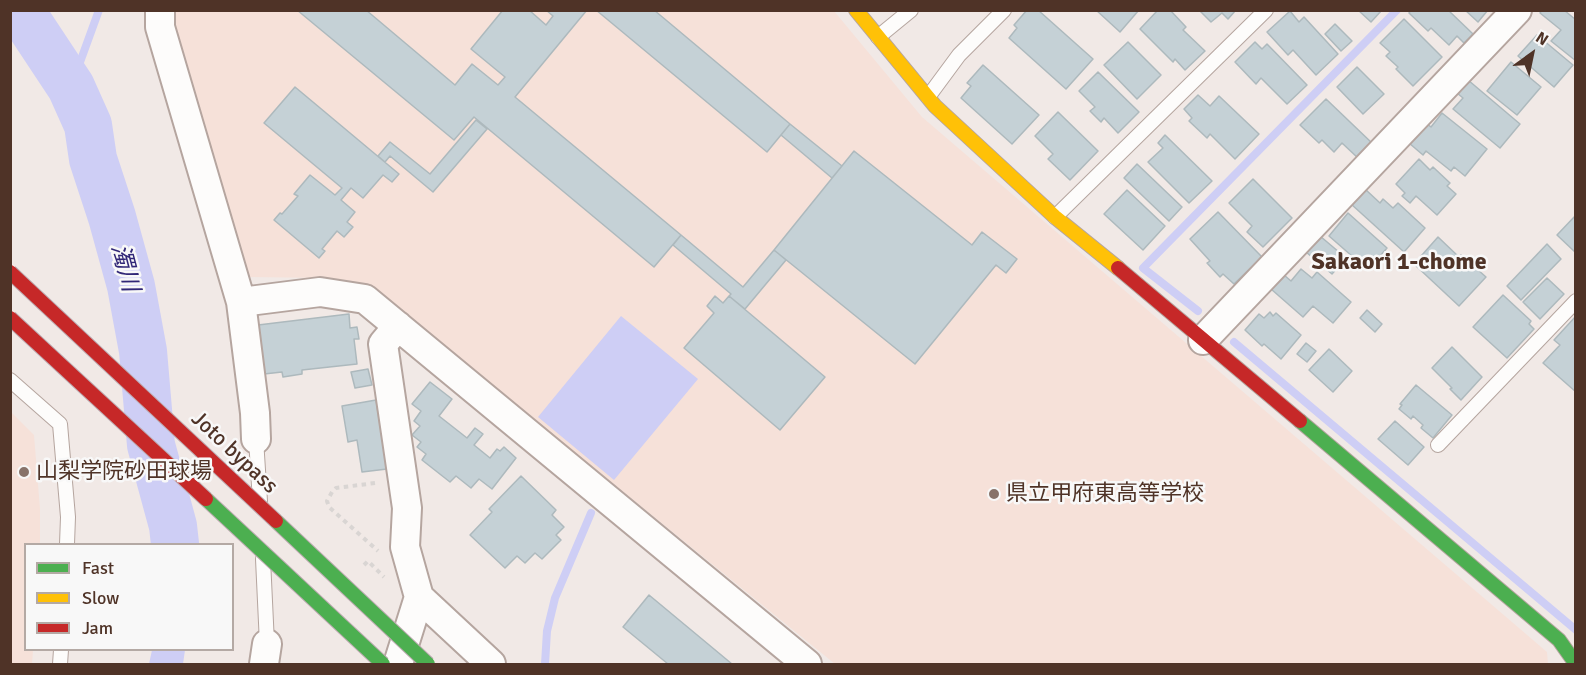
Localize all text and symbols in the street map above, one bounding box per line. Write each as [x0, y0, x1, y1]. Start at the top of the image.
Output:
north arrow [1502, 24, 1562, 84]
text: N [1532, 27, 1552, 50]
water label: 濁川 [104, 241, 144, 295]
district label: Sakaori 1-chome [1311, 249, 1487, 277]
street label: Joto bypass [185, 406, 283, 500]
place label: 山梨学院砂田球場 [36, 459, 212, 485]
marker: 山梨学院砂田球場 [17, 465, 31, 479]
place label: 県立甲府東高等学校 [1006, 481, 1204, 507]
marker: 県立甲府東高等学校 [987, 487, 1001, 501]
legend [24, 543, 234, 651]
text: Fast [82, 557, 114, 579]
text: Slow [82, 587, 119, 609]
text: Jam [82, 617, 113, 639]

